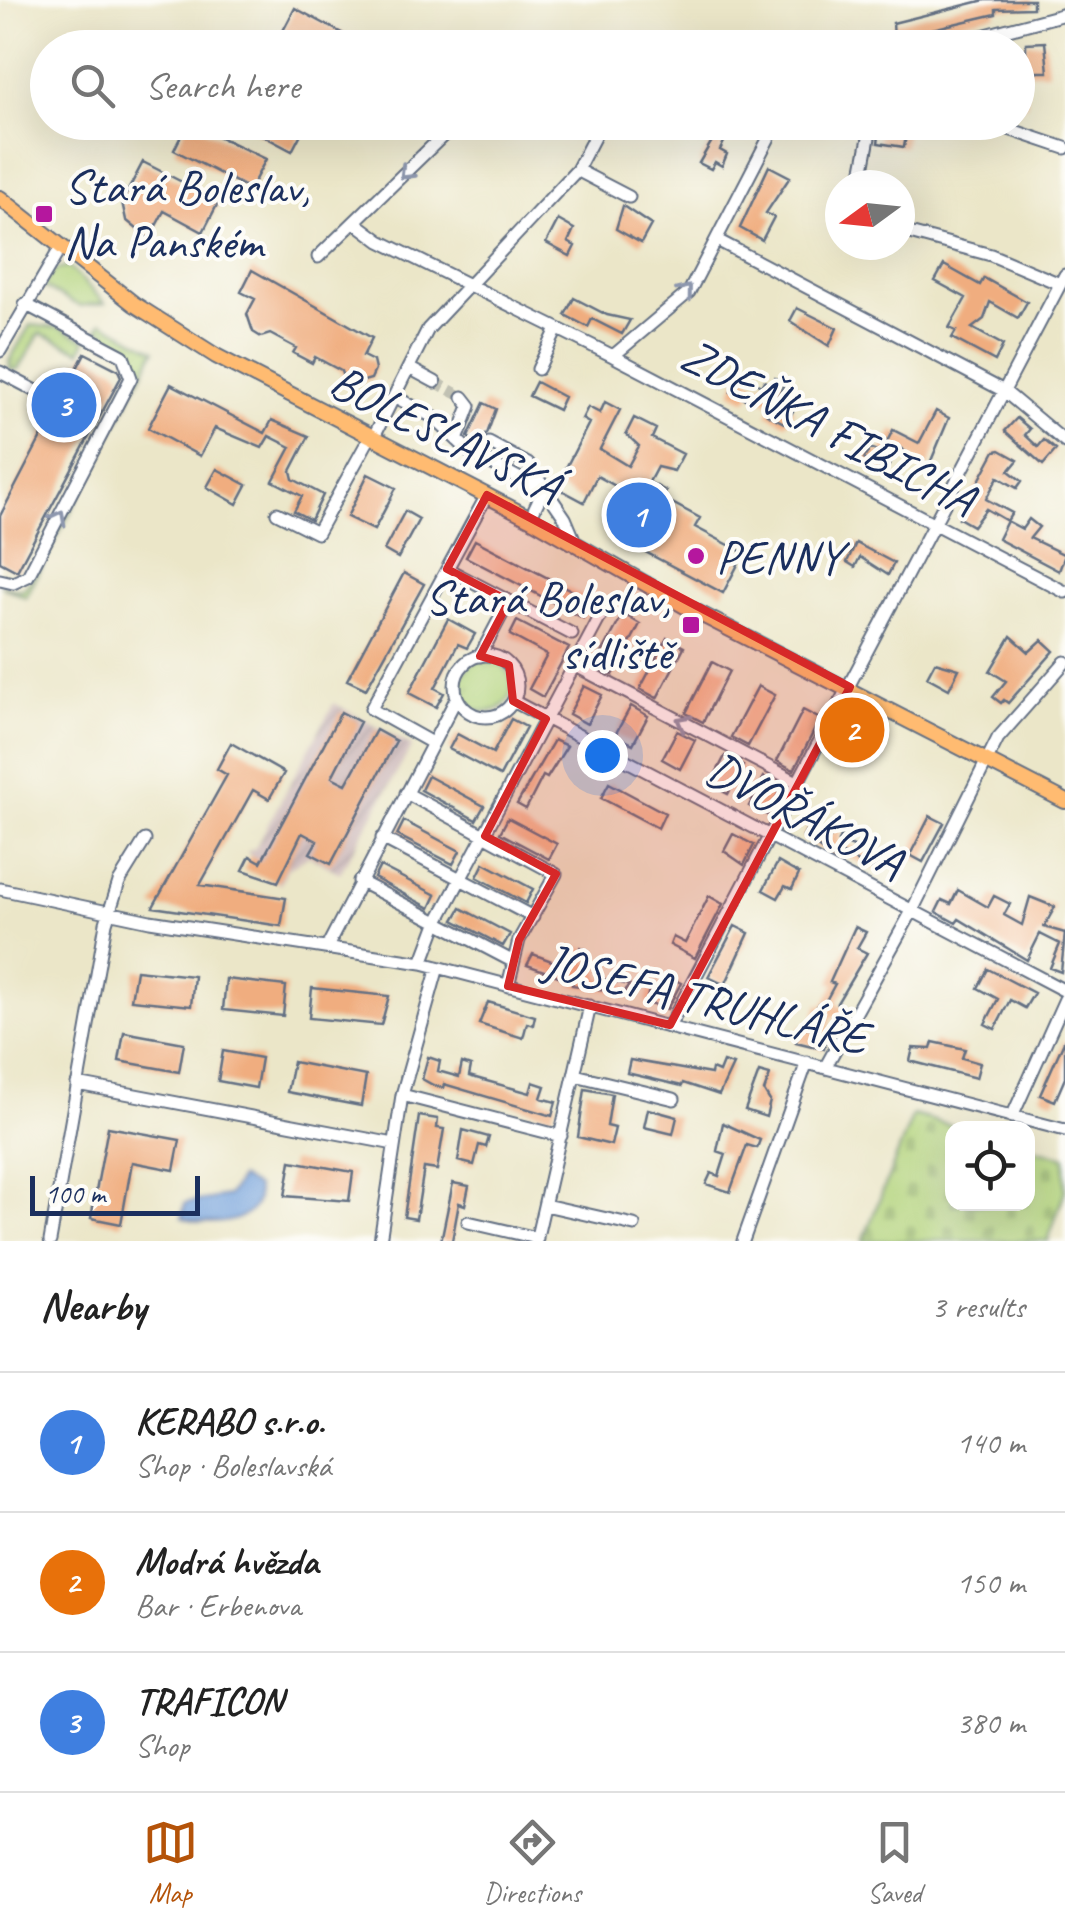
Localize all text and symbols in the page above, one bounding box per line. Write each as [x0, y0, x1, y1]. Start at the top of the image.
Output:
search box [30, 30, 1035, 140]
icon: search [65, 58, 120, 113]
text: Search here [145, 62, 300, 109]
place label: Stará Boleslav, Na Panském [64, 157, 310, 272]
one-way arrow [400, 161, 418, 179]
north arrow [825, 170, 915, 260]
marker: Stará Boleslav, Na Panském [33, 203, 55, 225]
one-way arrow [674, 284, 692, 302]
street label: ZDEŇKA FIBICHA [671, 324, 987, 530]
street label: BOLESLAVSKÁ [321, 350, 576, 520]
pin: 3 [32, 368, 96, 442]
pin: 1 [606, 478, 672, 552]
one-way arrow [47, 509, 66, 527]
place label: PENNY [716, 527, 851, 587]
marker: PENNY [685, 545, 707, 567]
place label: Stará Boleslav, sídliště [425, 568, 677, 683]
marker: Stará Boleslav, sídliště [680, 614, 702, 636]
pin: 2 [820, 692, 884, 768]
one-way arrow [676, 715, 694, 734]
your location [577, 730, 628, 781]
street label: DVOŘÁKOVA [697, 738, 915, 892]
street label: JOSEFA TRUHLÁŘE [536, 929, 879, 1069]
map controls [945, 1121, 1035, 1211]
button: locate [945, 1121, 1035, 1211]
scale bar [30, 1171, 200, 1216]
text: 100 m [45, 1176, 105, 1211]
text: Nearby [40, 1280, 146, 1333]
text: 3 results [931, 1286, 1025, 1327]
text: KERABO s.r.o. [135, 1398, 324, 1445]
text: 1 [65, 1422, 80, 1463]
text: 140 m [956, 1422, 1025, 1463]
text: Shop · Boleslavská [135, 1445, 331, 1486]
text: Modrá hvězda [135, 1538, 318, 1585]
text: 2 [65, 1562, 80, 1603]
text: 150 m [956, 1562, 1025, 1603]
text: Bar · Erbenova [135, 1585, 301, 1626]
text: TRAFICON [135, 1678, 283, 1725]
text: 3 [65, 1702, 80, 1743]
text: 380 m [956, 1702, 1025, 1743]
text: Shop [135, 1725, 189, 1766]
tab: Map [143, 1815, 198, 1910]
tab: Directions [484, 1815, 581, 1910]
tab: Saved [867, 1815, 922, 1910]

